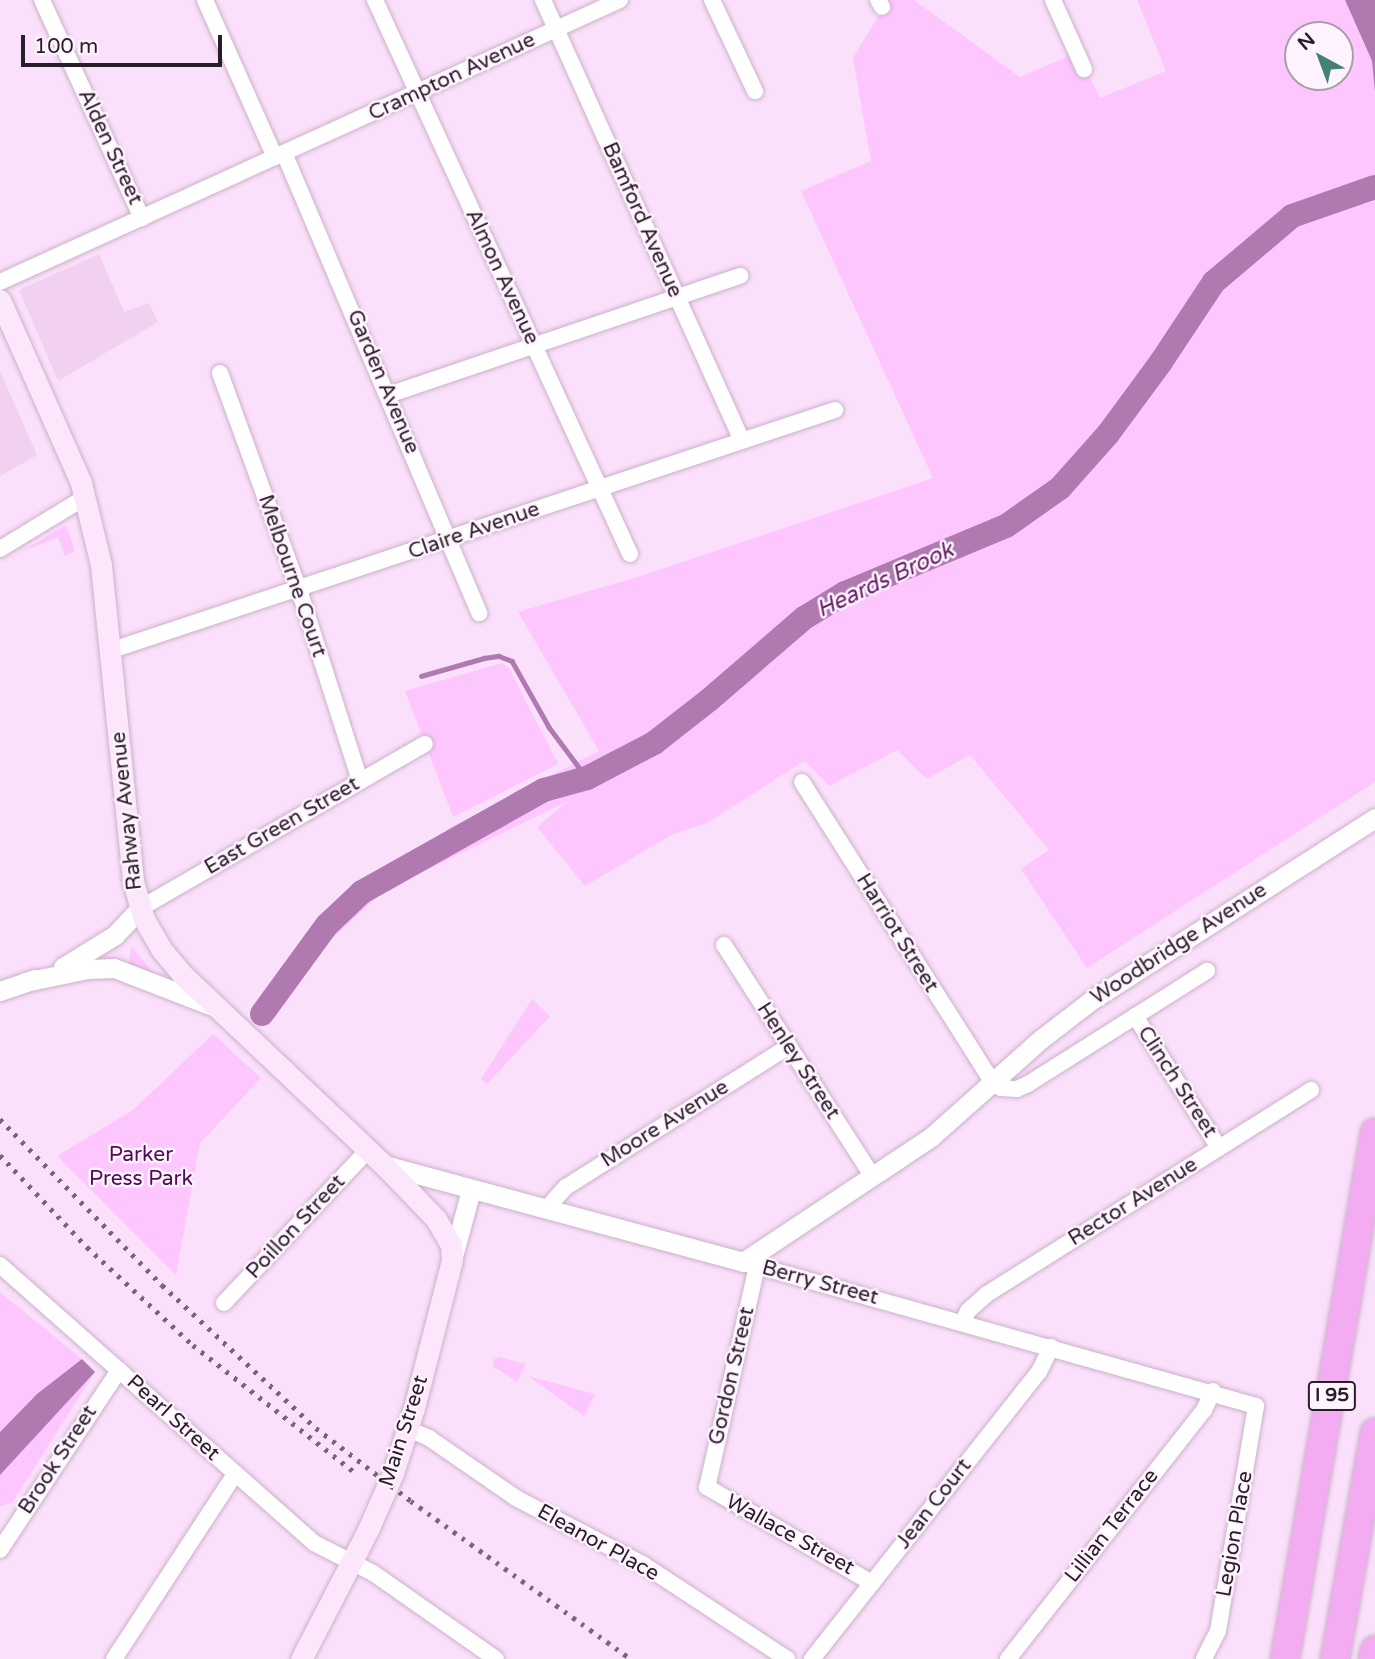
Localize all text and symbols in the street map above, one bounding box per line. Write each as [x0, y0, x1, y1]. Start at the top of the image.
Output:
scale bar [24, 21, 226, 65]
north arrow [1284, 21, 1354, 91]
street label: Crampton Avenue [365, 27, 539, 127]
text: N [1294, 28, 1320, 55]
text: 100 m [34, 34, 98, 59]
street label: Alden Street [72, 85, 148, 209]
street label: Bamford Avenue [596, 139, 688, 301]
street label: Almon Avenue [460, 205, 544, 349]
street label: Garden Avenue [341, 306, 425, 458]
street label: Melbourne Court [252, 492, 332, 660]
street label: Claire Avenue [405, 497, 543, 565]
water label: Heards Brook [812, 536, 958, 624]
street label: Rahway Avenue [106, 730, 148, 892]
street label: East Green Street [200, 772, 364, 880]
street label: Harriot Street [851, 869, 943, 997]
street label: Woodbridge Avenue [1086, 878, 1272, 1010]
street label: Henley Street [751, 998, 845, 1124]
street label: Clinch Street [1132, 1022, 1222, 1142]
street label: Moore Avenue [597, 1075, 733, 1173]
park label: Parker Press Park [89, 1142, 193, 1192]
street label: Rector Avenue [1064, 1152, 1202, 1252]
street label: Poillon Street [241, 1170, 351, 1284]
street label: Berry Street [759, 1255, 881, 1311]
street label: Gordon Street [704, 1305, 760, 1447]
street label: Pearl Street [121, 1370, 225, 1466]
street label: Main Street [374, 1372, 434, 1490]
road number: I 95 [1308, 1380, 1356, 1412]
street label: Brook Street [14, 1401, 102, 1519]
street label: Jean Court [891, 1454, 977, 1554]
street label: Lillian Terrace [1060, 1464, 1164, 1588]
street label: Legion Place [1212, 1469, 1258, 1599]
street label: Wallace Street [721, 1489, 859, 1581]
street label: Eleanor Place [533, 1499, 663, 1587]

